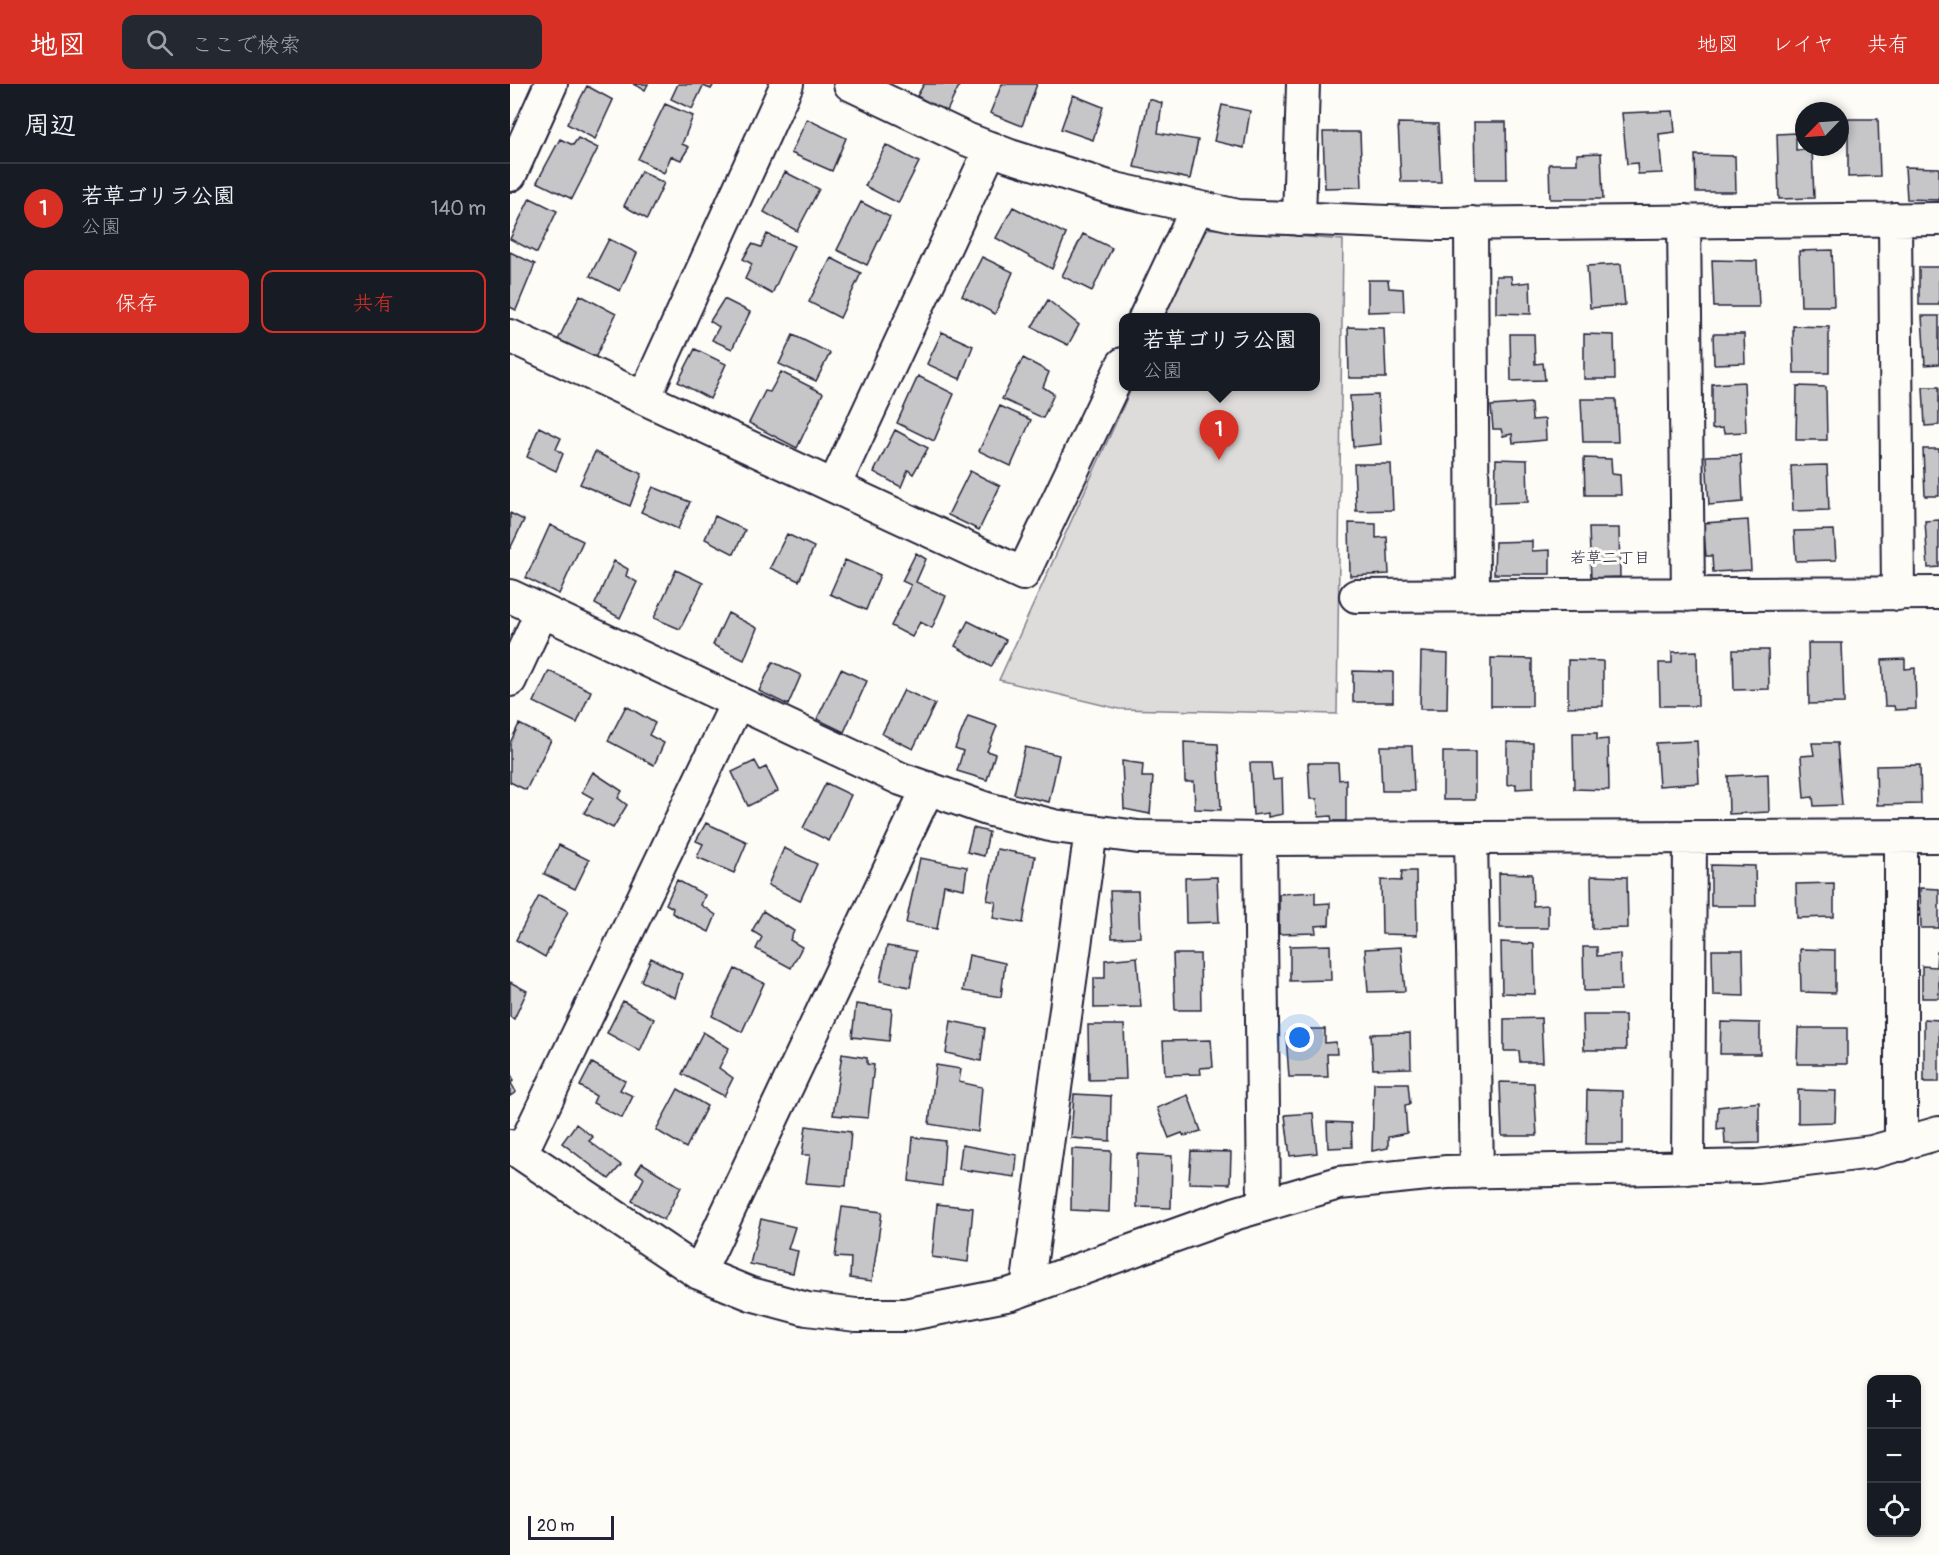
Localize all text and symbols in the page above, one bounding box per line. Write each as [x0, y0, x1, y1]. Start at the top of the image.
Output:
search box [122, 15, 542, 69]
icon: search [143, 26, 176, 59]
text: 地図 [30, 28, 86, 63]
text: ここで検索 [191, 31, 301, 59]
text: 地図 [1697, 31, 1739, 58]
text: レイヤ [1772, 31, 1834, 58]
text: 共有 [1867, 31, 1909, 58]
north arrow [1795, 102, 1849, 156]
text: 周辺 [24, 110, 76, 142]
text: 若草ゴリラ公園 [81, 182, 235, 210]
text: 1 [40, 196, 47, 221]
text: 140 m [431, 196, 486, 221]
text: 公園 [81, 214, 121, 239]
button: 保存 [24, 270, 249, 333]
button: 共有 [261, 270, 486, 333]
popup [1119, 313, 1320, 391]
text: 若草ゴリラ公園 [1142, 326, 1297, 354]
text: 公園 [1142, 358, 1182, 383]
pin: 1 [1200, 410, 1238, 460]
district label: 若草二丁目 [1570, 548, 1650, 568]
your location [1285, 1023, 1314, 1052]
map controls [1867, 1375, 1921, 1537]
button: + [1867, 1375, 1921, 1429]
button: − [1867, 1429, 1921, 1483]
button: locate [1867, 1483, 1921, 1537]
scale bar [528, 1513, 614, 1540]
text: 20 m [537, 1516, 575, 1536]

